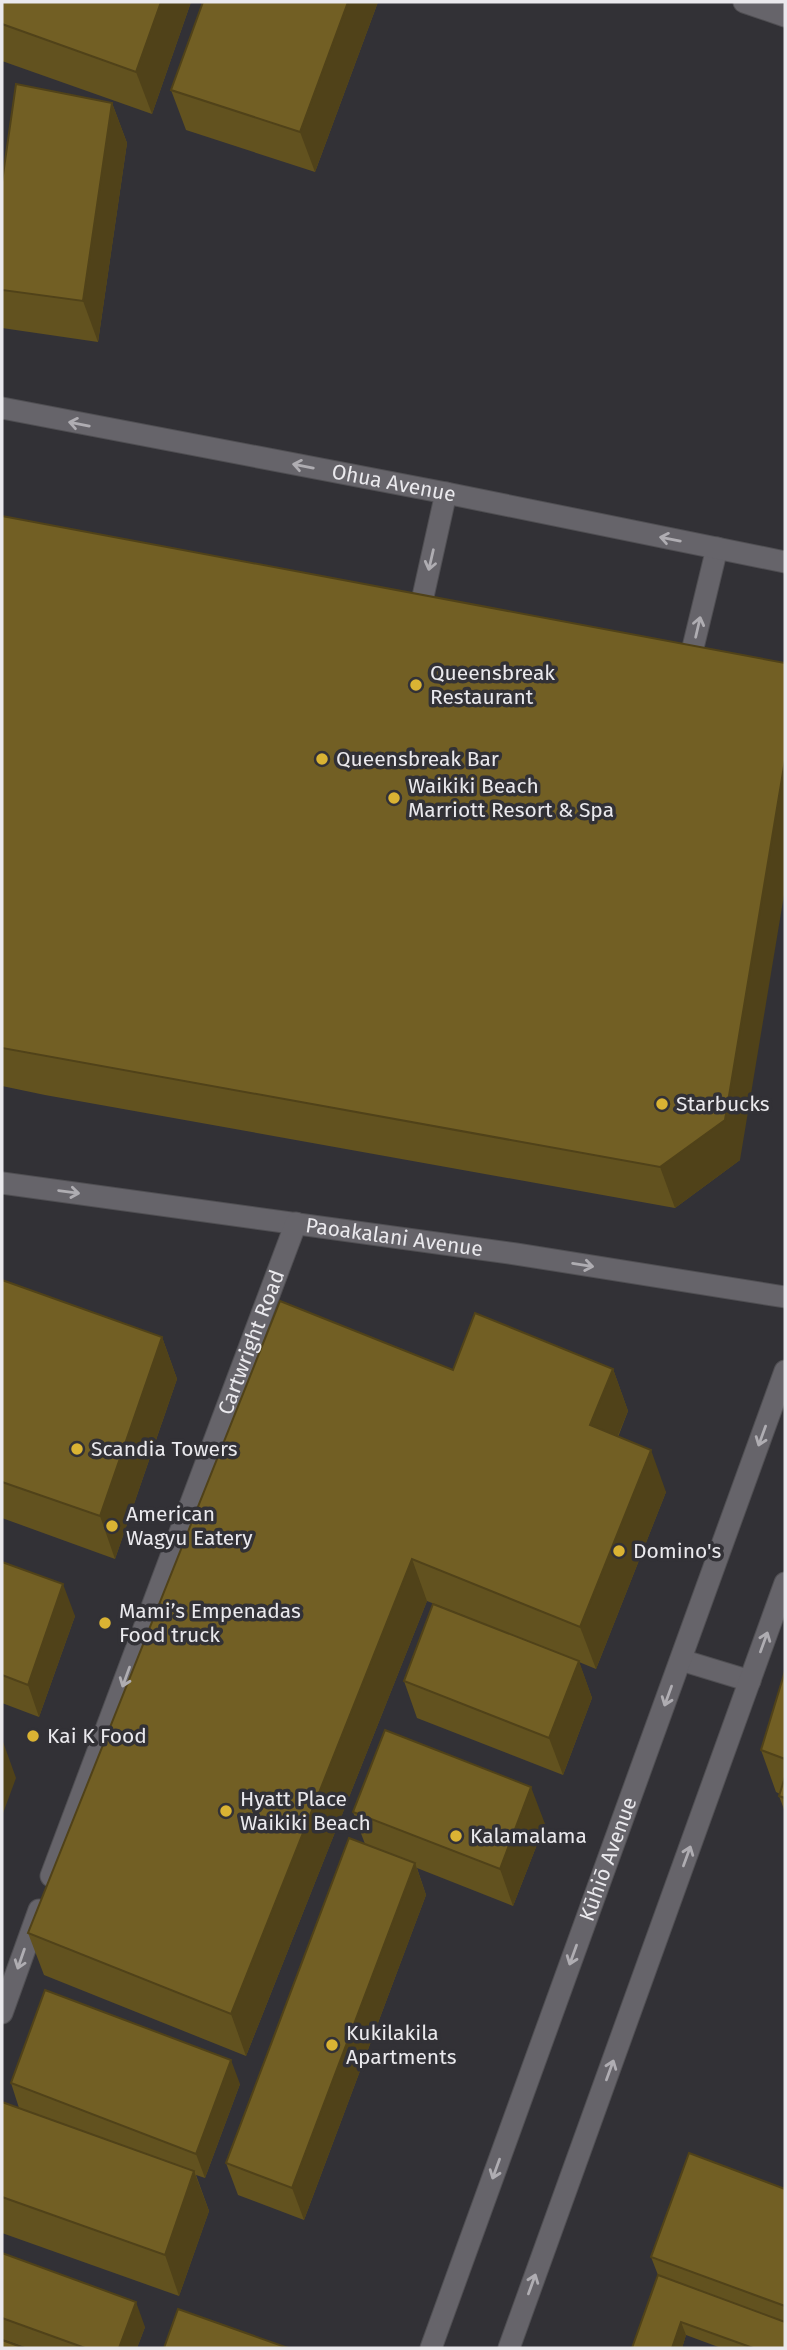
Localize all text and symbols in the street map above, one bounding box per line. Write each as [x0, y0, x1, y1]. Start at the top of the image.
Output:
one-way arrow [68, 417, 91, 431]
street label: Ohua Avenue [330, 458, 458, 508]
one-way arrow [292, 459, 315, 473]
one-way arrow [659, 531, 682, 545]
one-way arrow [424, 548, 438, 571]
one-way arrow [692, 616, 705, 639]
place label: Queensbreak Restaurant [430, 660, 555, 710]
marker: Queensbreak Restaurant [408, 677, 424, 693]
place label: Queensbreak Bar [336, 746, 499, 772]
marker: Queensbreak Bar [314, 751, 330, 767]
place label: Waikiki Beach Marriott Resort & Spa [408, 773, 614, 823]
marker: Waikiki Beach Marriott Resort & Spa [386, 790, 402, 806]
place label: Starbucks [676, 1091, 770, 1117]
marker: Starbucks [654, 1096, 670, 1112]
one-way arrow [58, 1186, 80, 1199]
street label: Paoakalani Avenue [304, 1212, 485, 1262]
one-way arrow [571, 1258, 594, 1271]
street label: Cartwright Road [212, 1266, 290, 1418]
one-way arrow [755, 1424, 767, 1446]
place label: Scandia Towers [91, 1436, 238, 1462]
marker: Scandia Towers [69, 1441, 85, 1457]
place label: American Wagyu Eatery [126, 1501, 253, 1551]
marker: American Wagyu Eatery [104, 1518, 120, 1534]
place label: Domino's [633, 1538, 721, 1564]
marker: Domino's [611, 1543, 627, 1559]
place label: Mami’s Empenadas Food truck [119, 1598, 301, 1648]
marker: Mami’s Empenadas Food truck [97, 1615, 113, 1631]
one-way arrow [759, 1632, 771, 1654]
one-way arrow [119, 1665, 131, 1687]
one-way arrow [661, 1684, 674, 1706]
place label: Kai K Food [47, 1723, 147, 1749]
marker: Kai K Food [25, 1728, 41, 1744]
place label: Hyatt Place Waikiki Beach [240, 1786, 371, 1836]
street label: Kūhiō Avenue [574, 1793, 643, 1925]
marker: Hyatt Place Waikiki Beach [218, 1803, 234, 1819]
place label: Kalamalama [470, 1823, 587, 1849]
marker: Kalamalama [448, 1828, 464, 1844]
one-way arrow [682, 1846, 694, 1868]
one-way arrow [566, 1944, 578, 1966]
one-way arrow [14, 1947, 26, 1969]
place label: Kukilakila Apartments [346, 2020, 457, 2070]
marker: Kukilakila Apartments [324, 2037, 340, 2053]
one-way arrow [605, 2060, 617, 2082]
one-way arrow [489, 2158, 501, 2180]
one-way arrow [527, 2274, 540, 2296]

